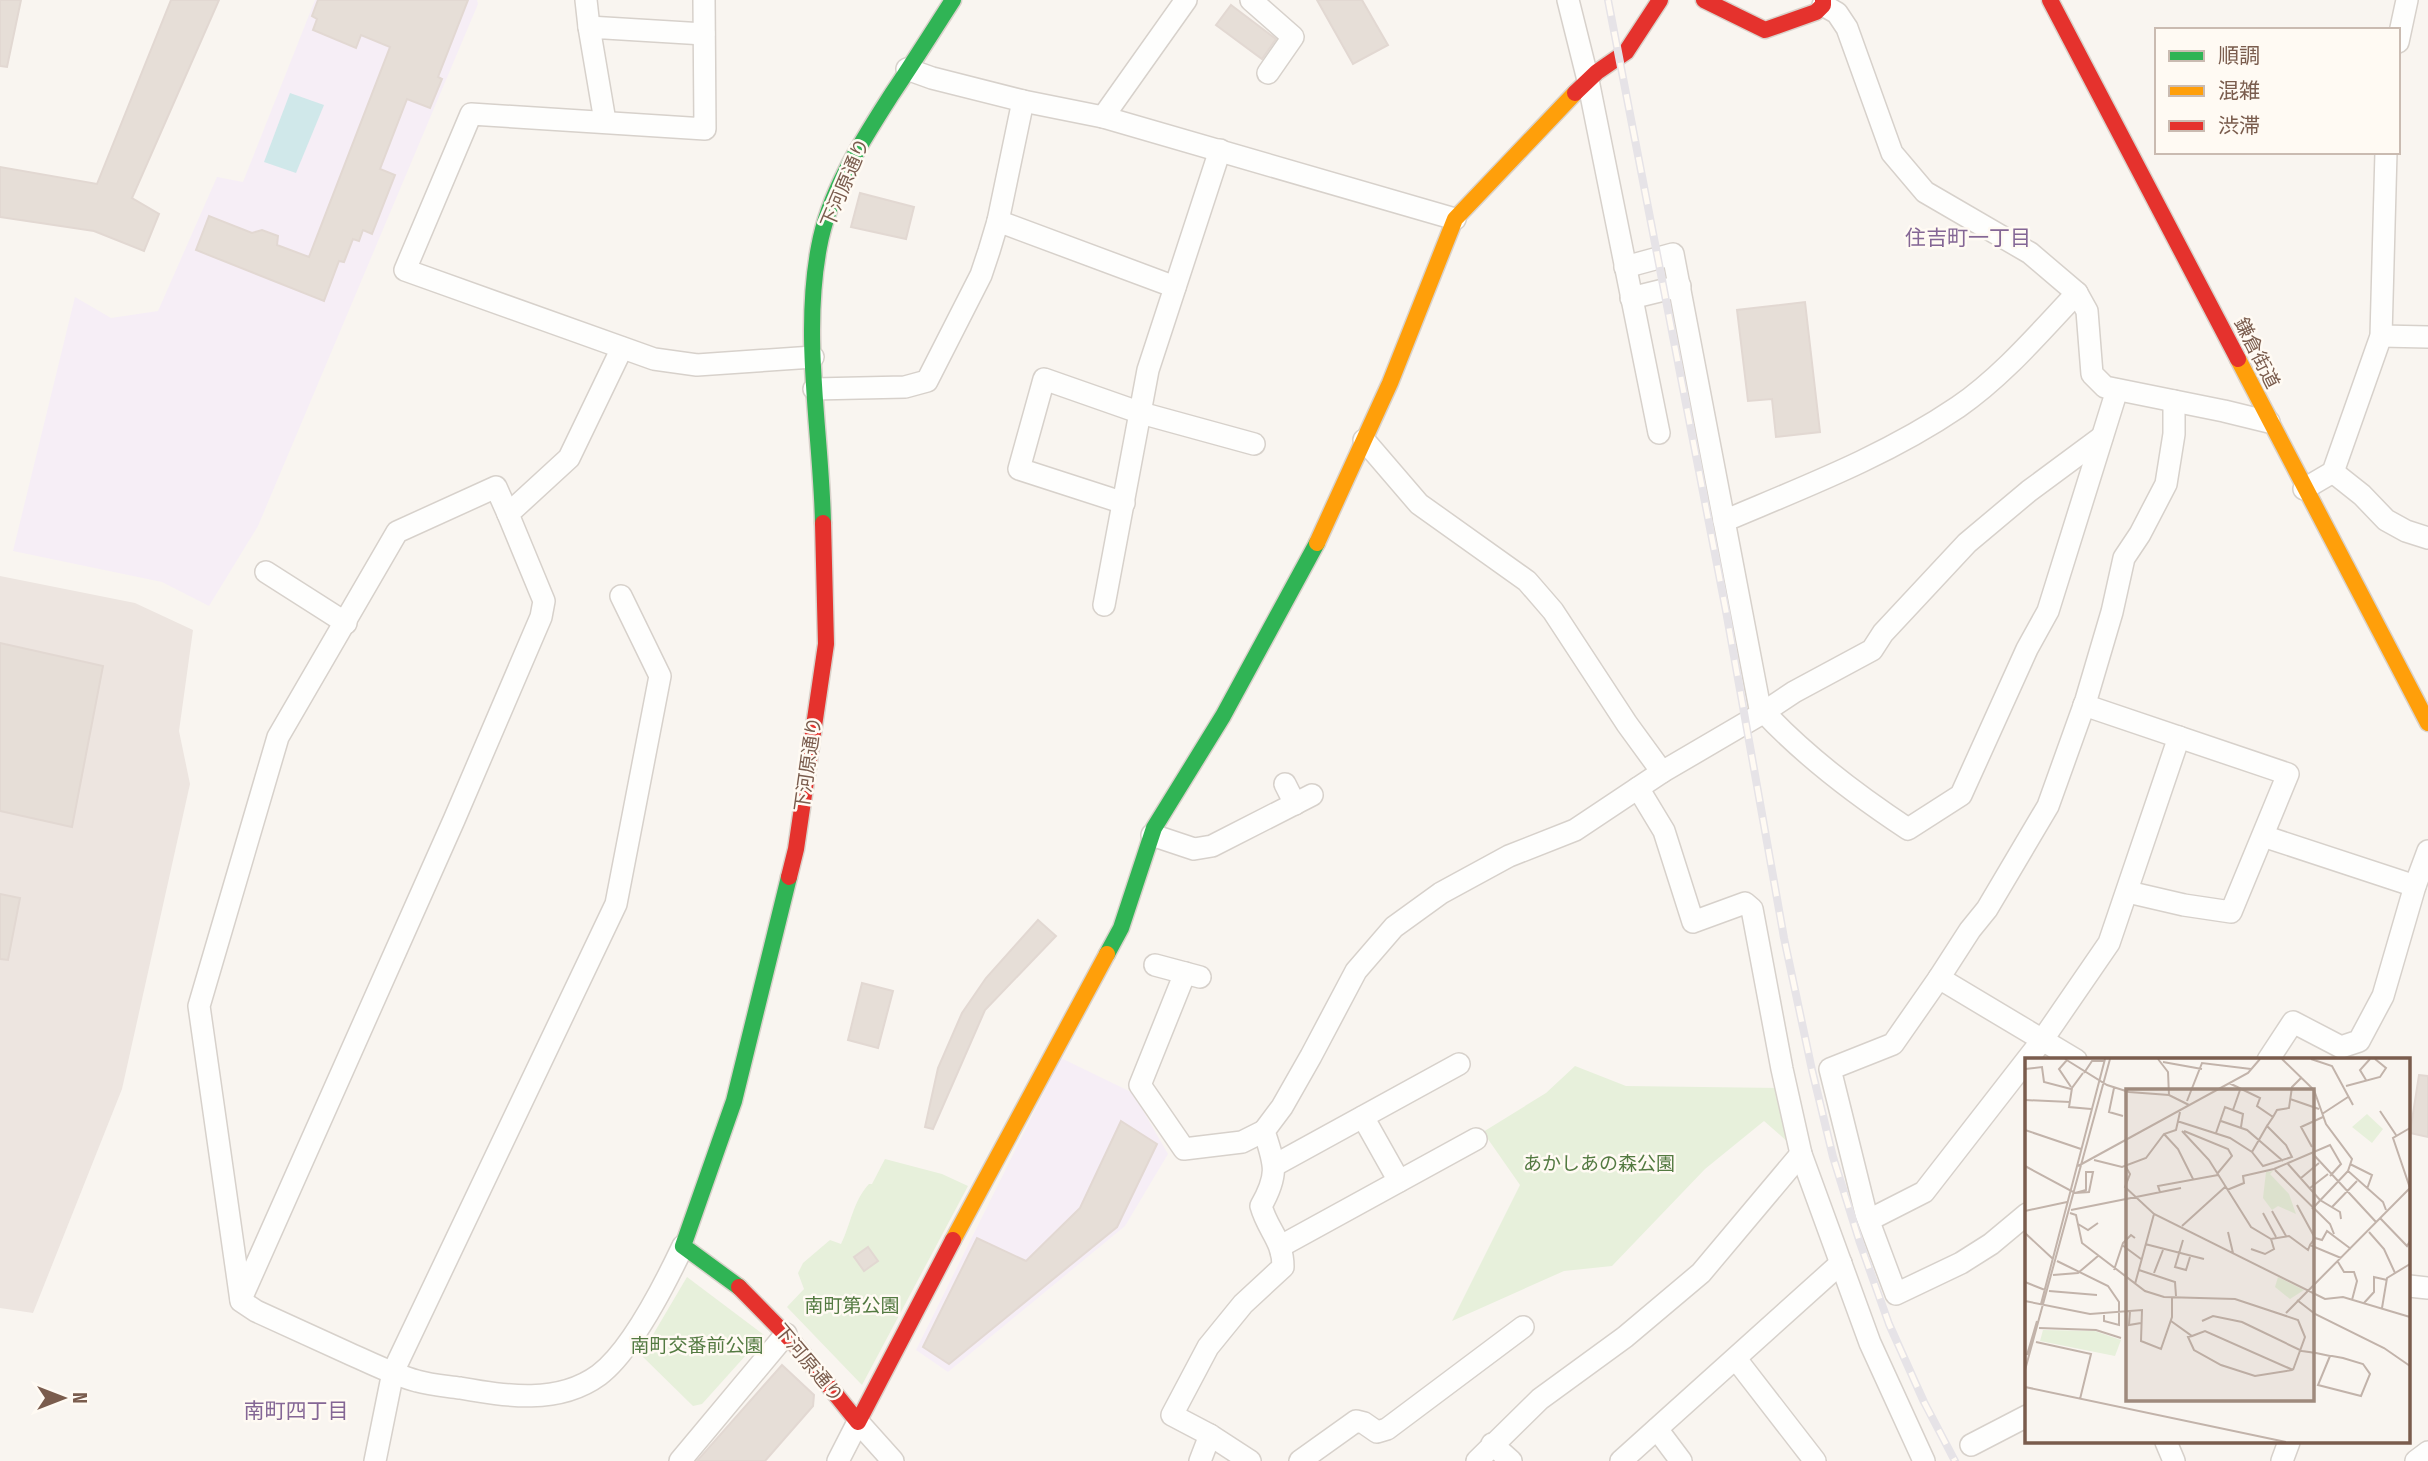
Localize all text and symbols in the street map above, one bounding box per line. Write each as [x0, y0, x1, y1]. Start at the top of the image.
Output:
legend [2155, 28, 2400, 154]
text: 順調 [2218, 43, 2260, 69]
text: 混雑 [2218, 78, 2260, 104]
text: 渋滞 [2218, 113, 2260, 139]
street label: 下河原通り [816, 135, 874, 231]
district label: 住吉町一丁目 [1905, 225, 2031, 251]
street label: 鎌倉街道 [2229, 314, 2285, 392]
street label: 下河原通り [790, 715, 826, 813]
inset map [2025, 1058, 2410, 1444]
park label: あかしあの森公園 [1523, 1152, 1675, 1175]
park label: 南町第公園 [804, 1294, 900, 1317]
street label: 下河原通り [770, 1319, 848, 1407]
park label: 南町交番前公園 [630, 1334, 764, 1357]
north arrow [28, 1363, 98, 1433]
text: N [68, 1392, 91, 1404]
district label: 南町四丁目 [244, 1398, 349, 1424]

